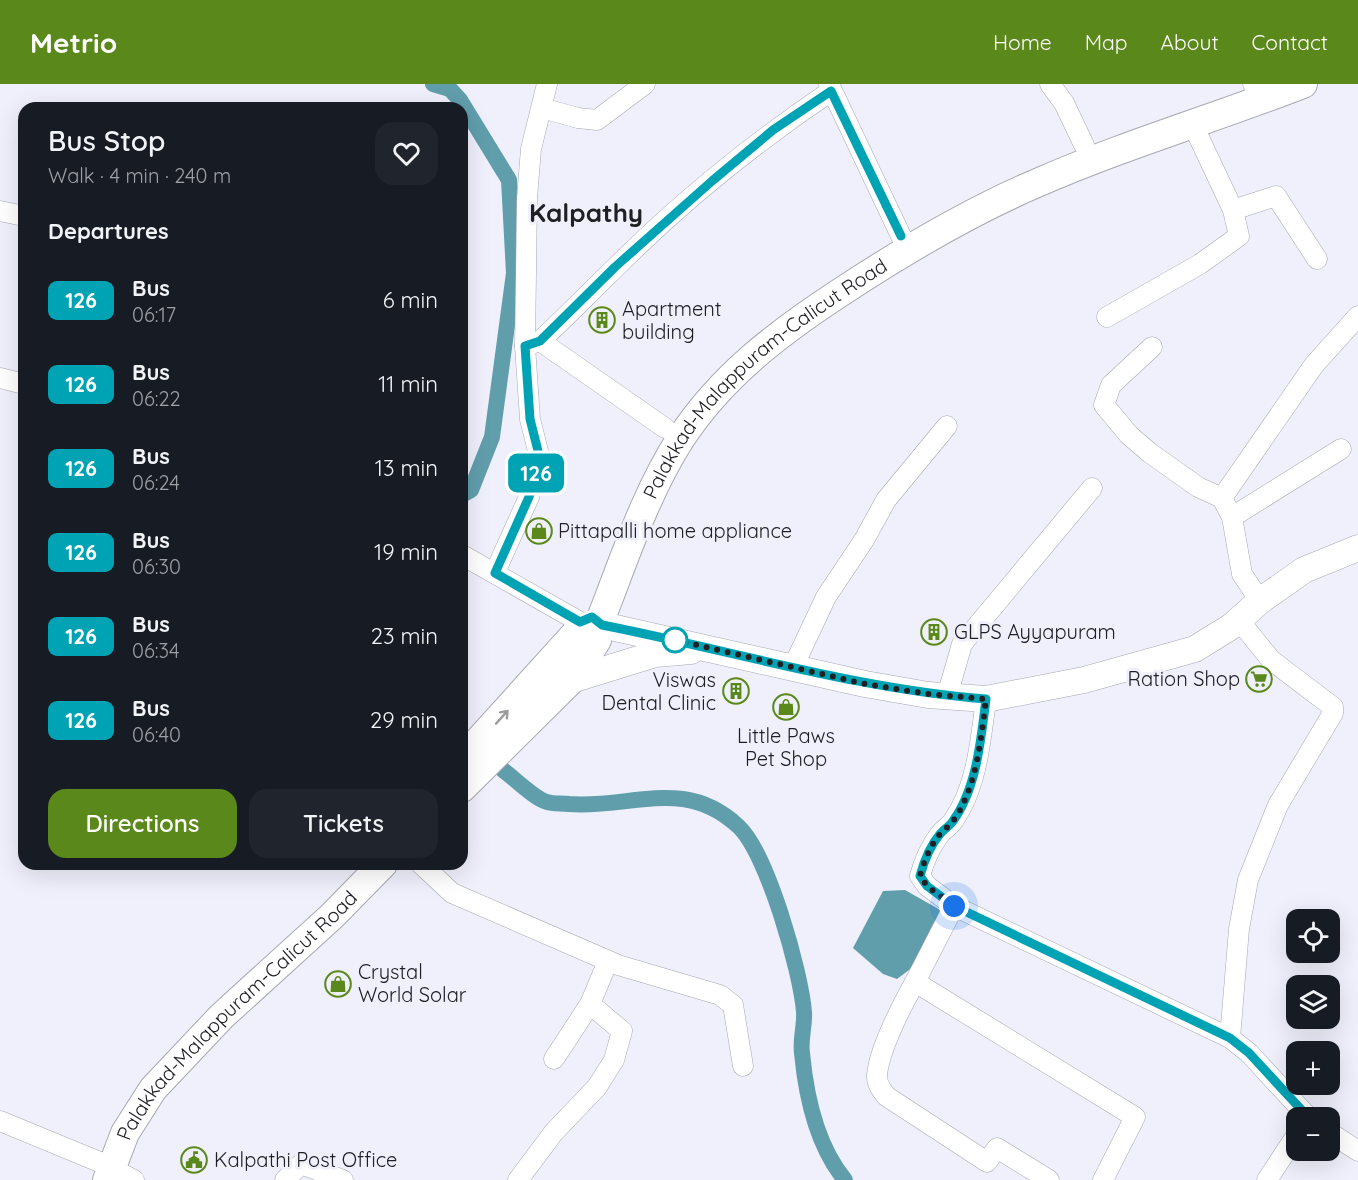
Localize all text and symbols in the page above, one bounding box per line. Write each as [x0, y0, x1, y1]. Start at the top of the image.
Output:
text: Metrio [30, 25, 117, 60]
text: Home [993, 29, 1052, 55]
text: Map [1085, 29, 1128, 55]
text: About [1161, 29, 1219, 55]
text: Contact [1252, 29, 1328, 55]
button: heart [375, 122, 438, 185]
text: Bus Stop [48, 123, 165, 158]
text: Walk · 4 min · 240 m [48, 163, 231, 188]
district label: Kalpathy [529, 196, 643, 229]
text: Departures [48, 217, 169, 245]
street label: Palakkad-Malappuram-Calicut Road [637, 253, 892, 503]
text: Bus [132, 274, 170, 302]
text: 6 min [383, 286, 438, 314]
text: 126 [65, 287, 97, 313]
place label: Apartment building [622, 296, 722, 344]
text: 06:17 [132, 302, 176, 327]
building icon: Apartment building [587, 305, 617, 335]
text: Bus [132, 358, 170, 386]
text: 11 min [378, 370, 438, 398]
text: 126 [65, 371, 97, 397]
text: 06:22 [132, 386, 181, 411]
text: Bus [132, 442, 170, 470]
text: 13 min [375, 454, 438, 482]
line badge: 126 [502, 454, 570, 492]
text: 126 [65, 455, 97, 481]
text: 126 [520, 460, 552, 486]
text: 06:24 [132, 470, 180, 495]
shop icon: Pittapalli home appliance [524, 516, 554, 546]
place label: Pittapalli home appliance [558, 518, 792, 543]
text: Bus [132, 526, 170, 554]
text: 19 min [374, 538, 438, 566]
text: 126 [65, 539, 97, 565]
text: 06:30 [132, 554, 181, 579]
text: Bus [132, 610, 170, 638]
building icon: GLPS Ayyapuram [919, 617, 949, 647]
place label: GLPS Ayyapuram [954, 619, 1116, 644]
text: 23 min [371, 622, 438, 650]
text: 126 [65, 623, 97, 649]
unlabelled marker [662, 627, 688, 653]
text: 06:34 [132, 638, 179, 663]
supermarket icon: Ration Shop [1244, 664, 1274, 694]
place label: Ration Shop [1127, 666, 1240, 691]
place label: Viswas Dental Clinic [602, 667, 716, 715]
building icon: Viswas Dental Clinic [721, 676, 751, 706]
shop icon: Little Paws Pet Shop [771, 692, 801, 722]
text: Bus [132, 694, 170, 722]
text: 29 min [370, 706, 438, 734]
text: 126 [65, 707, 97, 733]
one-way arrow [495, 709, 509, 724]
text: 06:40 [132, 722, 181, 747]
place label: Little Paws Pet Shop [737, 723, 835, 771]
button: Directions [48, 789, 237, 858]
button: Tickets [249, 789, 438, 858]
street label: Palakkad-Malappuram-Calicut Road [111, 885, 362, 1143]
your location [939, 891, 969, 921]
map controls [1286, 909, 1340, 1161]
button: locate [1286, 909, 1340, 963]
place label: Crystal World Solar [358, 959, 467, 1007]
shop icon: Crystal World Solar [323, 969, 353, 999]
button: layers [1286, 975, 1340, 1029]
button: + [1286, 1041, 1340, 1095]
button: − [1286, 1107, 1340, 1161]
public building icon: Kalpathi Post Office [179, 1145, 209, 1175]
place label: Kalpathi Post Office [214, 1147, 397, 1172]

